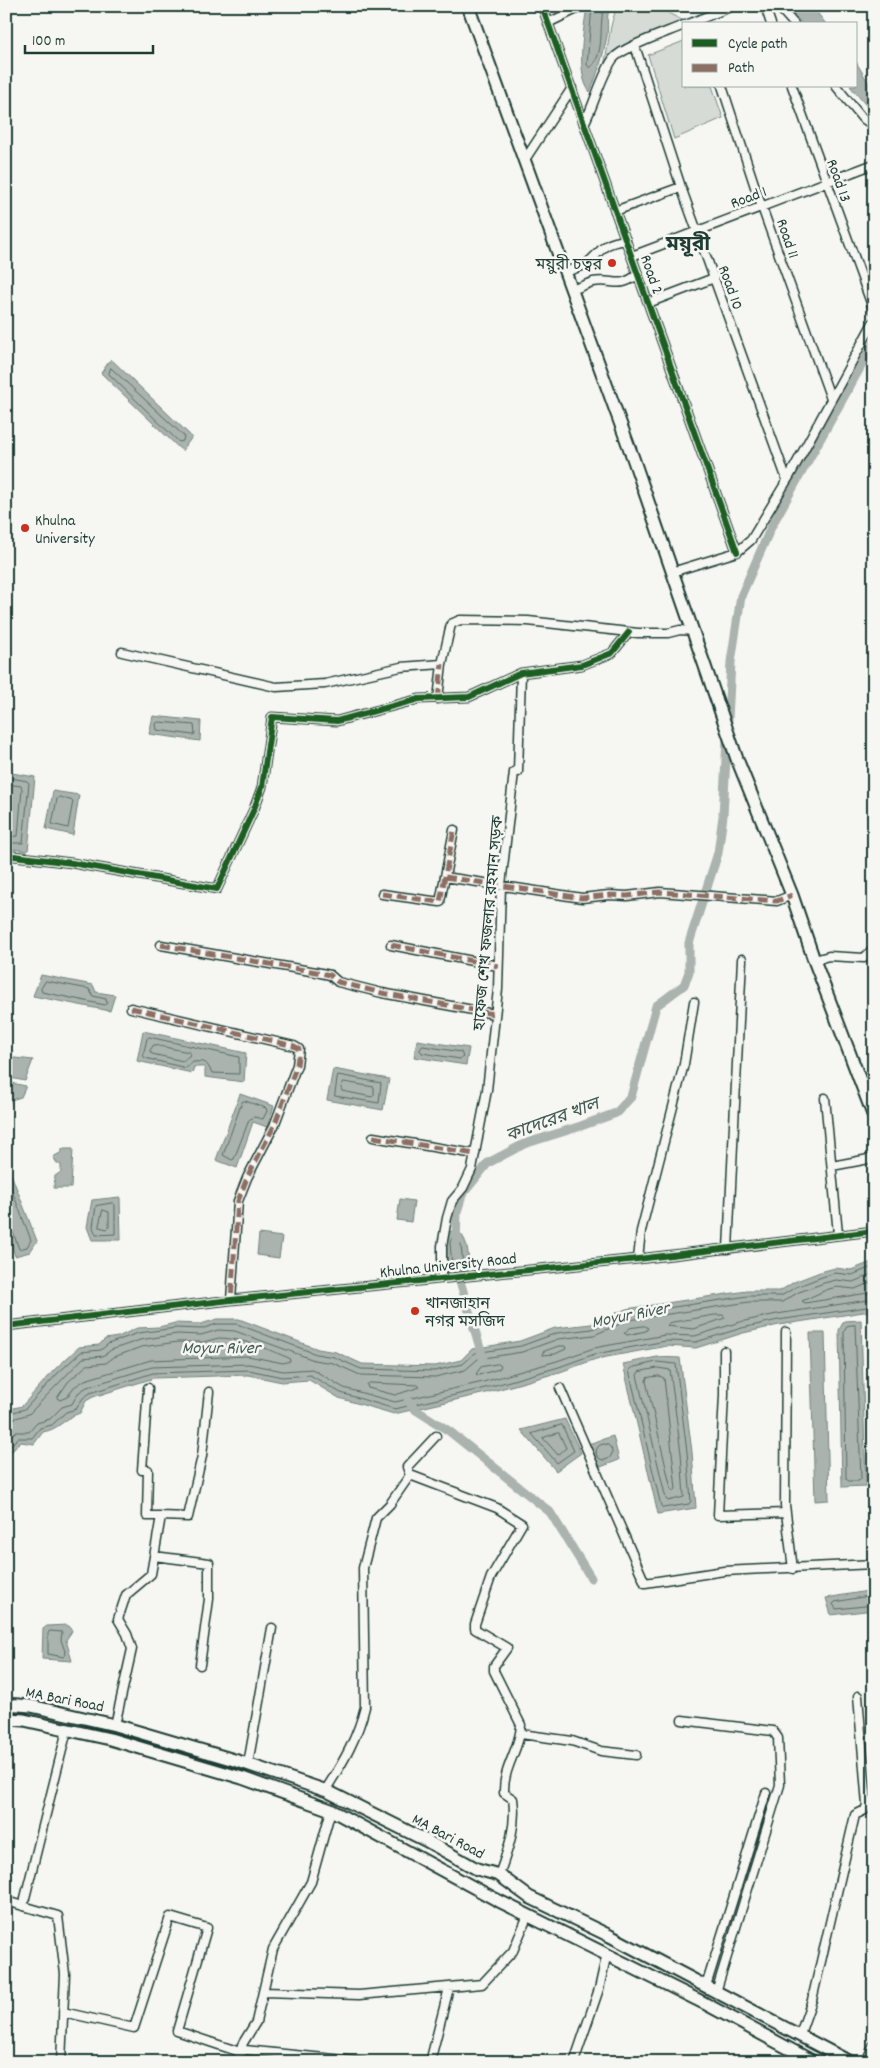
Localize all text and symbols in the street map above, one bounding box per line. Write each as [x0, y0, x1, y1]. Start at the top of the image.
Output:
scale bar [25, 22, 152, 54]
legend [682, 22, 858, 88]
text: 100 m [32, 31, 65, 53]
text: Cycle path [728, 34, 788, 56]
text: Path [728, 58, 754, 80]
street label: Road 13 [819, 156, 856, 206]
street label: Road 1 [727, 181, 770, 216]
street label: Road 11 [769, 216, 804, 262]
district label: ময়ূরী [665, 231, 711, 261]
street label: Road 2 [633, 252, 668, 298]
place label: ময়ুরী চত্বর [535, 254, 602, 277]
marker: ময়ুরী চত্বর [606, 257, 618, 269]
street label: Road 10 [711, 262, 748, 313]
place label: Khulna University [35, 510, 95, 551]
marker: Khulna University [19, 522, 31, 534]
street label: হাফেজ শেখ ফজলার রহমান সড়ক [469, 814, 510, 1033]
water label: কাদেরের খাল [503, 1092, 607, 1150]
street label: Khulna University Road [379, 1248, 518, 1285]
place label: খানজাহান নগর মসজিদ [424, 1293, 506, 1334]
water label: Moyur River [590, 1296, 674, 1336]
marker: খানজাহান নগর মসজিদ [409, 1305, 421, 1317]
water label: Moyur River [182, 1337, 263, 1362]
street label: MA Bari Road [23, 1682, 106, 1719]
street label: MA Bari Road [407, 1808, 488, 1866]

